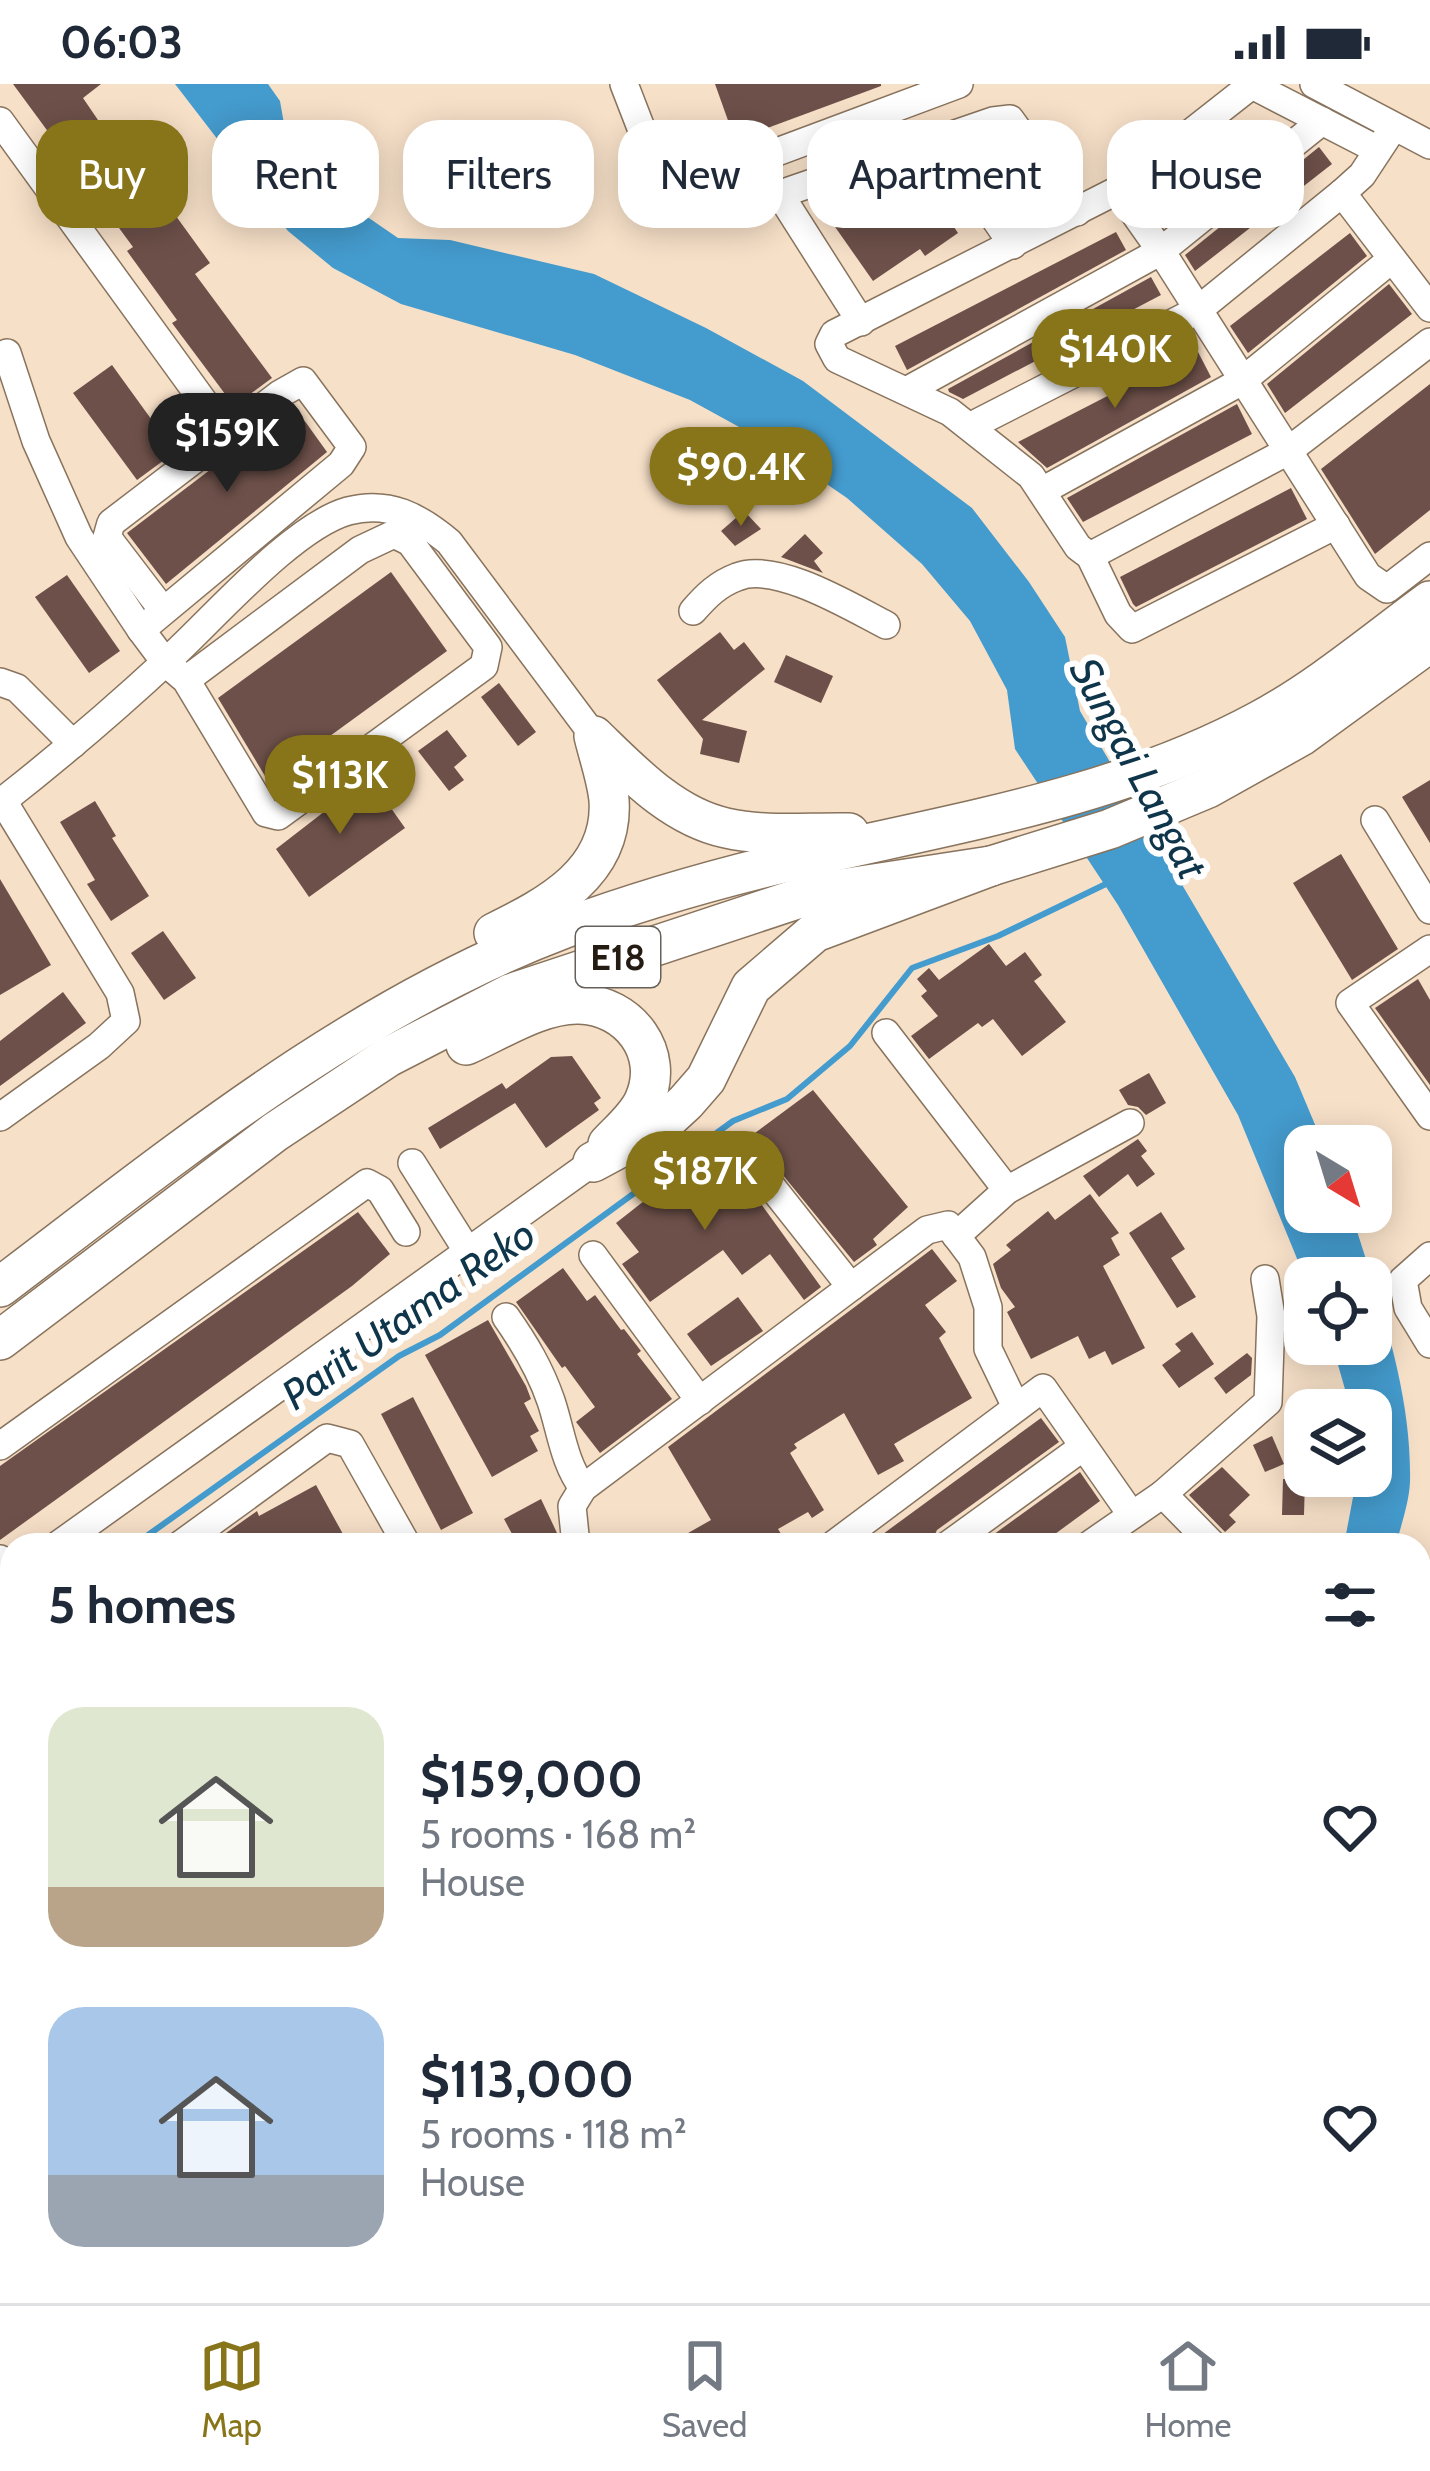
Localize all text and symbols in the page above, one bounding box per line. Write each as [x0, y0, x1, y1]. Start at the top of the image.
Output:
text: 06:03 [60, 15, 183, 69]
chip: Buy [36, 120, 188, 228]
chip: Rent [212, 120, 379, 228]
chip: Filters [403, 120, 594, 228]
chip: New [618, 120, 783, 228]
chip: Apartment [807, 120, 1083, 228]
chip: House [1107, 120, 1304, 228]
pin: $140K [1031, 309, 1199, 411]
text: $140K [1058, 324, 1172, 372]
pin: $159K [143, 393, 311, 495]
text: $159K [175, 408, 279, 456]
pin: $90.4K [643, 427, 839, 529]
text: $90.4K [677, 442, 805, 490]
water label: Sungai Langat [1059, 649, 1220, 888]
pin: $113K [256, 735, 424, 837]
text: $113K [292, 750, 388, 798]
road number: E18 [576, 927, 660, 987]
north arrow [1284, 1125, 1392, 1233]
map controls [1284, 1125, 1392, 1497]
pin: $187K [621, 1131, 789, 1233]
text: $187K [653, 1146, 757, 1194]
water label: Parit Utama Reko [271, 1207, 545, 1421]
button: locate [1284, 1257, 1392, 1365]
button: layers [1284, 1389, 1392, 1497]
icon: filters [1317, 1572, 1383, 1638]
text: 5 homes [48, 1574, 236, 1636]
text: $159,000 [420, 1748, 643, 1810]
icon: home [144, 1755, 288, 1899]
icon: heart [1317, 1794, 1383, 1860]
text: 5 rooms · 168 m² [420, 1810, 696, 1858]
text: House [420, 1858, 525, 1906]
text: $113,000 [420, 2048, 634, 2110]
icon: home [144, 2055, 288, 2199]
icon: heart [1317, 2094, 1383, 2160]
text: 5 rooms · 118 m² [420, 2110, 687, 2158]
text: House [420, 2158, 525, 2206]
tab: Map [199, 2333, 265, 2445]
tab: Saved [662, 2333, 747, 2445]
tab: Home [1145, 2333, 1231, 2445]

